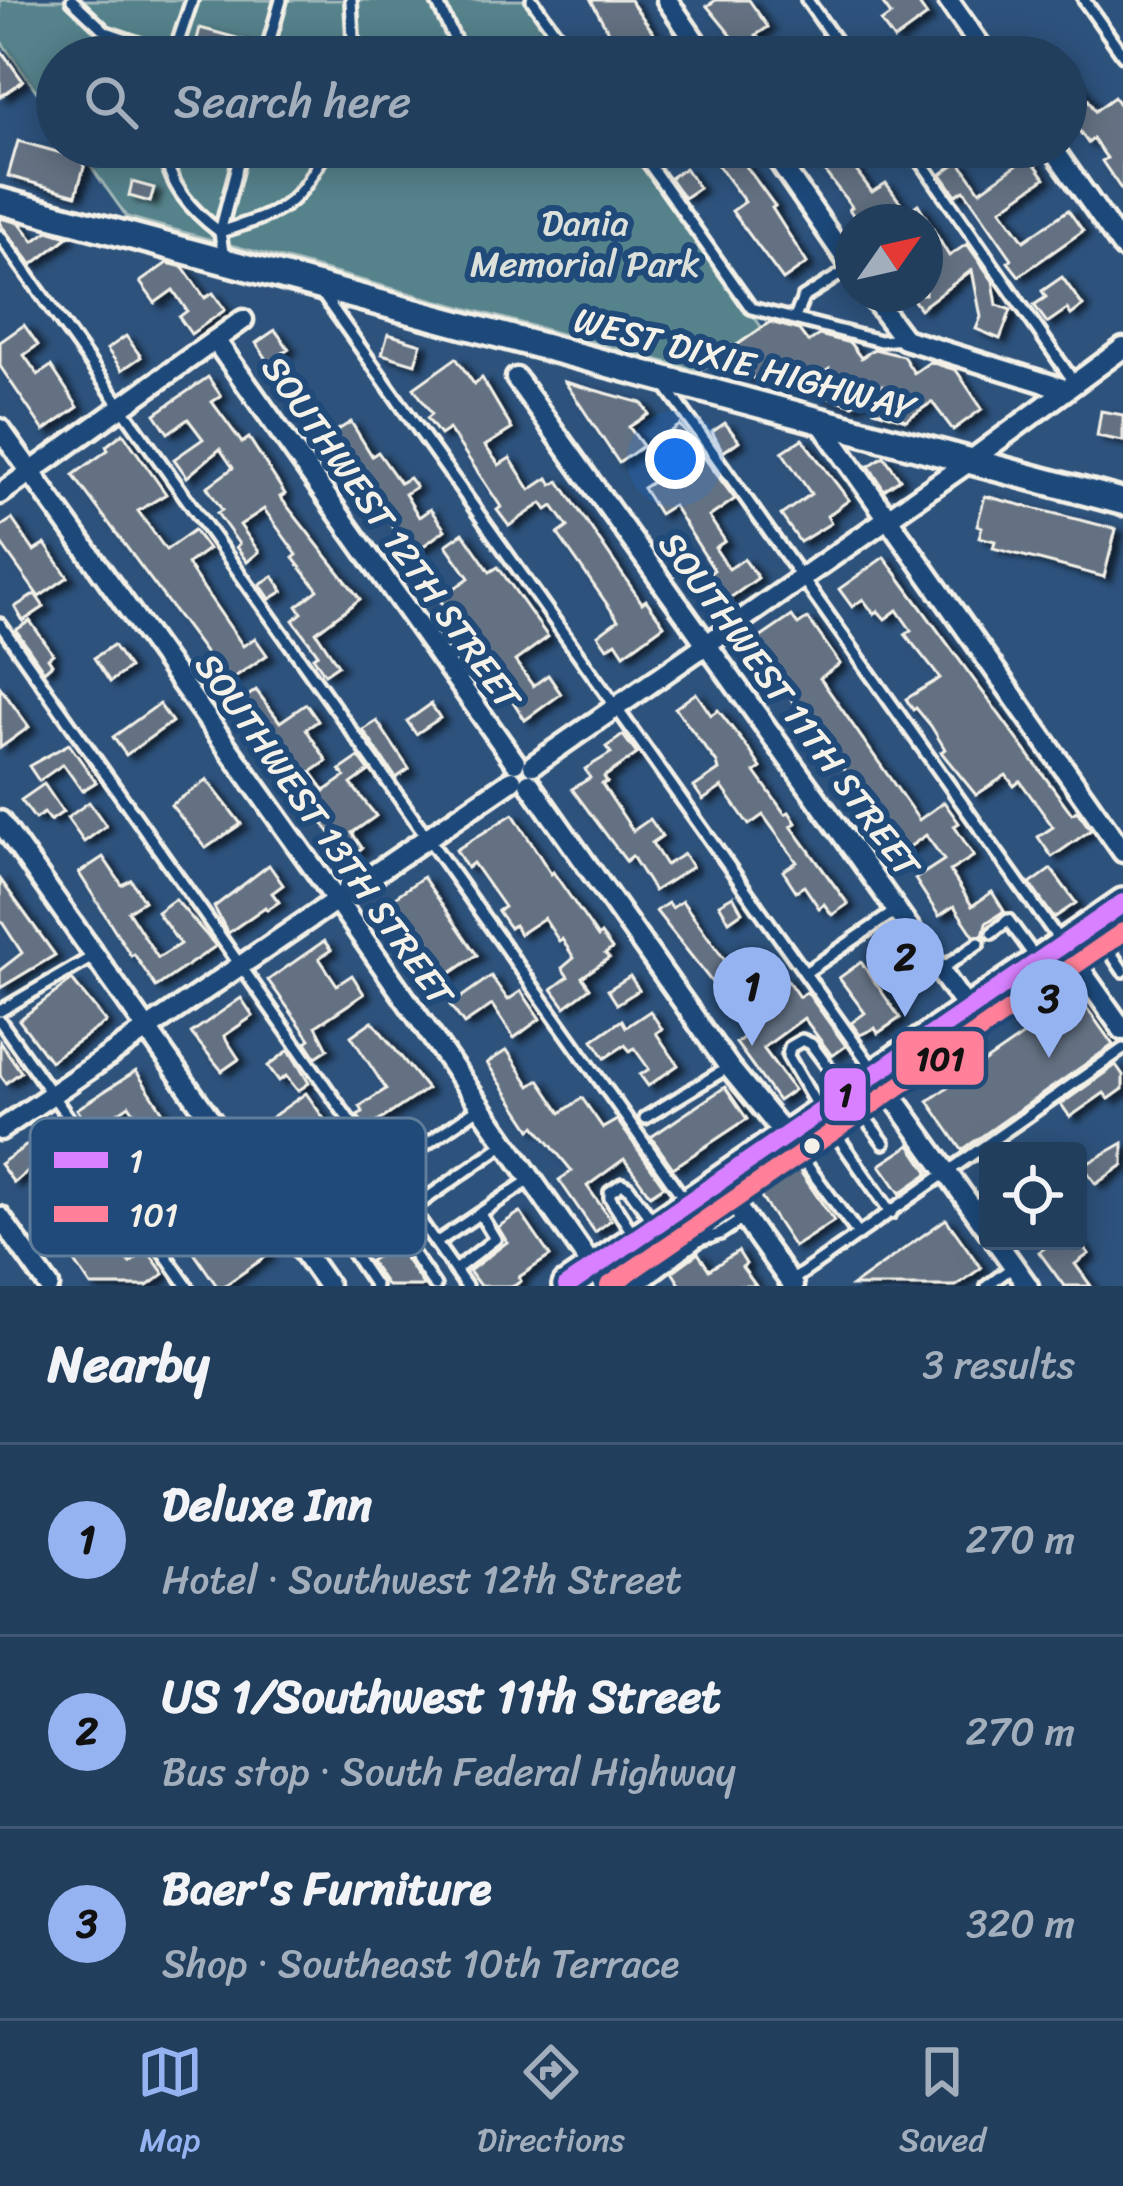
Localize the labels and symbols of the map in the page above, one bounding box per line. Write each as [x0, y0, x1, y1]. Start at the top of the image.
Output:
park label: Dania Memorial Park [470, 191, 700, 296]
north arrow [835, 204, 943, 312]
street label: WEST DIXIE HIGHWAY [567, 288, 924, 441]
street label: SOUTHWEST 12TH STREET [244, 342, 540, 725]
your location [645, 429, 705, 489]
street label: SOUTHWEST 11TH STREET [641, 517, 939, 894]
street label: SOUTHWEST 13TH STREET [177, 639, 472, 1022]
pin: 2 [866, 918, 944, 1017]
pin: 1 [713, 947, 791, 1046]
pin: 3 [1010, 959, 1088, 1058]
line badge: 101 [894, 1029, 986, 1087]
text: 101 [915, 1030, 965, 1088]
line badge: 1 [822, 1066, 868, 1123]
text: 1 [838, 1066, 852, 1124]
legend [30, 1118, 426, 1256]
text: 1 [129, 1132, 143, 1190]
unlabelled marker [801, 1135, 823, 1157]
text: 101 [129, 1186, 178, 1244]

